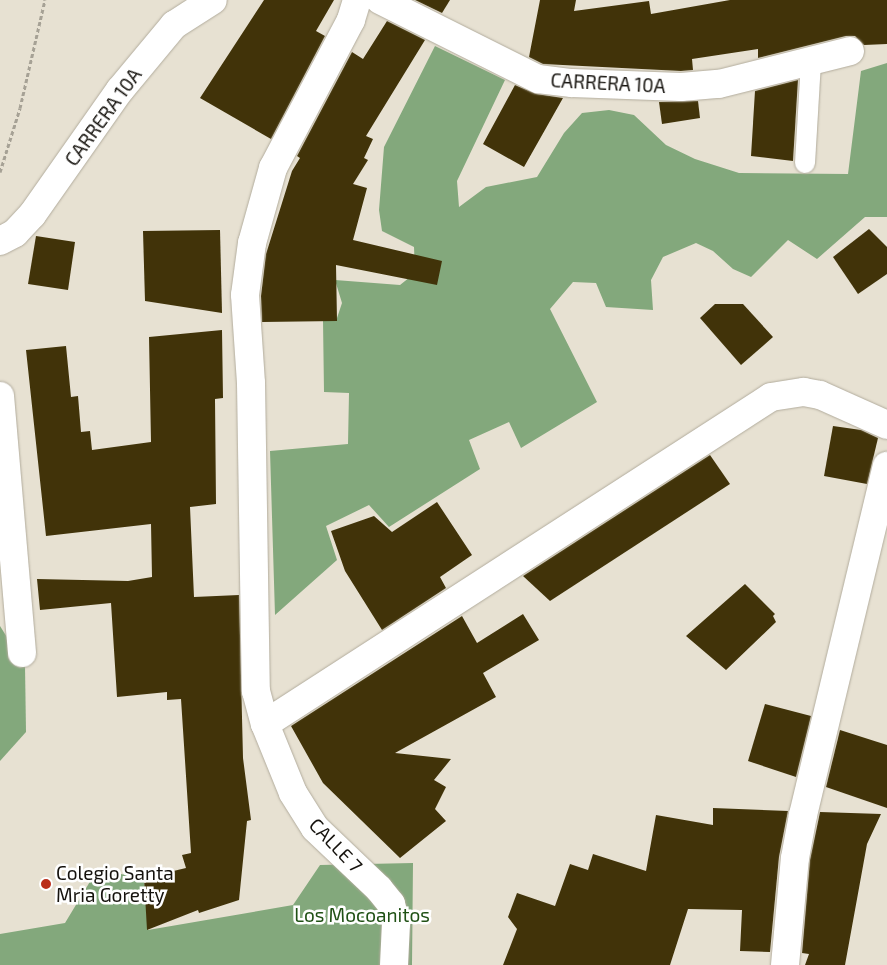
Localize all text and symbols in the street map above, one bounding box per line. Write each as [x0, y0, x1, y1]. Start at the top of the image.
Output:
street label: CARRERA 10A [60, 64, 146, 170]
street label: CARRERA 10A [550, 69, 666, 97]
street label: CALLE 7 [305, 813, 367, 877]
place label: Colegio Santa Mria Goretty [56, 862, 174, 906]
marker: Colegio Santa Mria Goretty [40, 878, 52, 890]
park label: Los Mocoanitos [294, 904, 430, 926]

